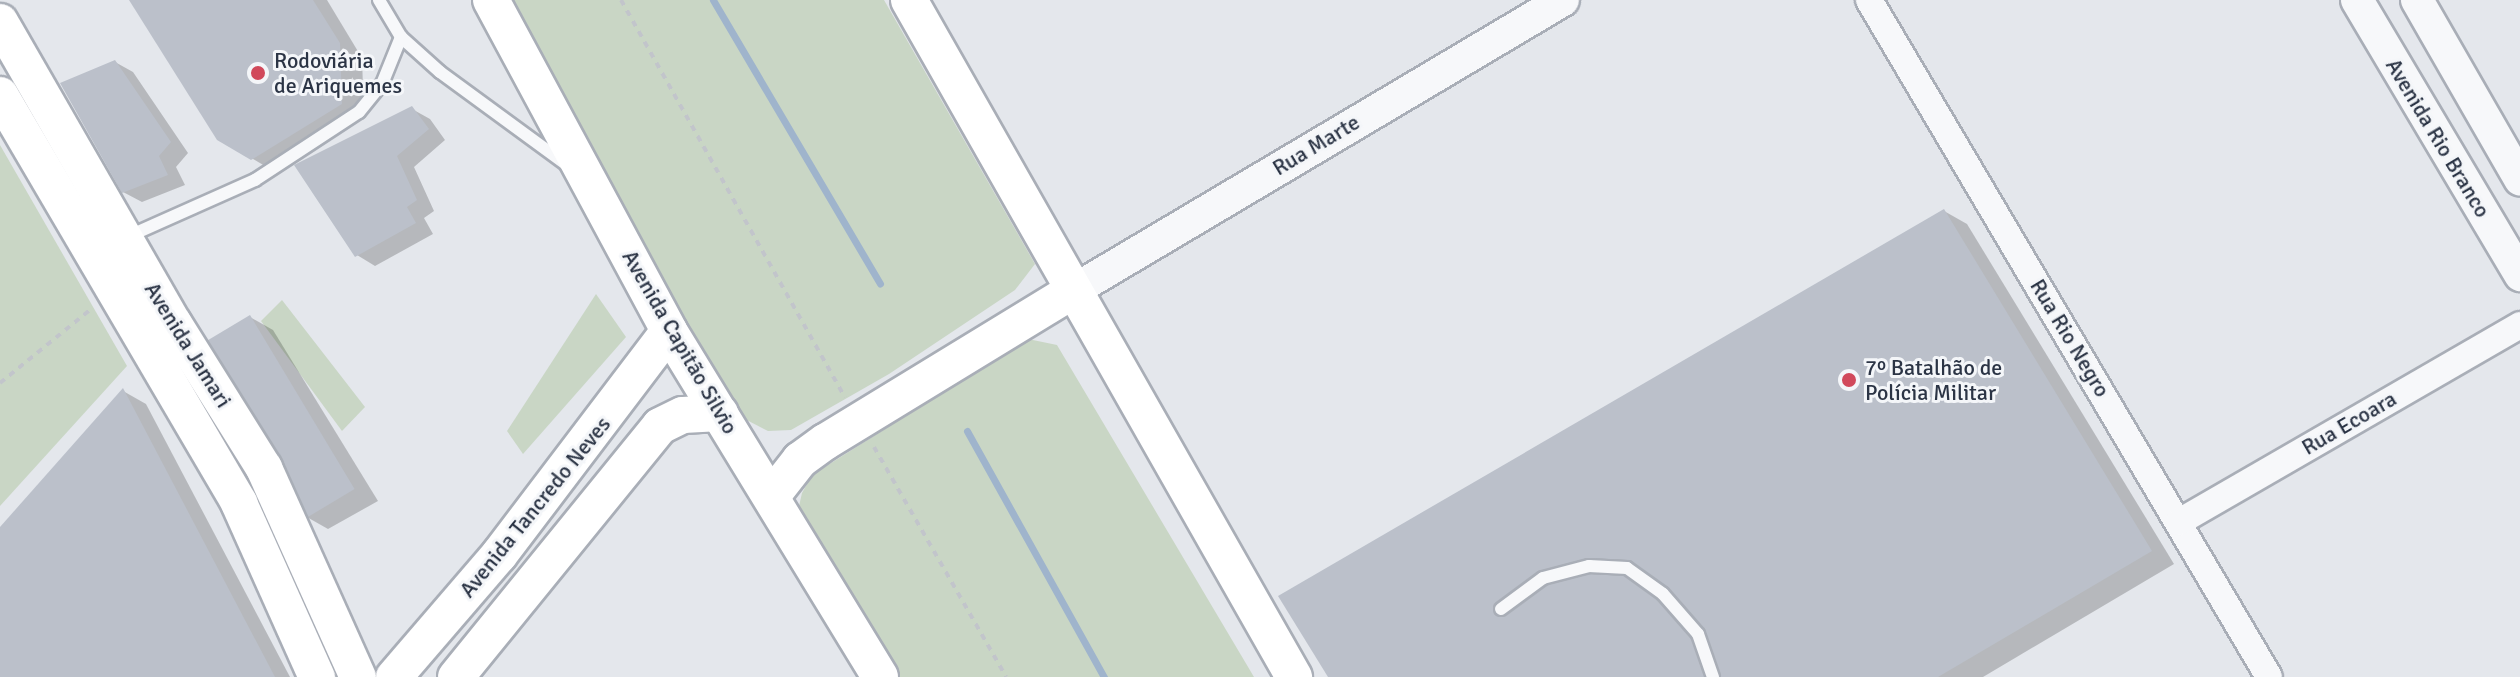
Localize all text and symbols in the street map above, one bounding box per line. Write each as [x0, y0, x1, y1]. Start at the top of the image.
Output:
place label: Rodoviária de Ariquemes [274, 47, 402, 98]
street label: Avenida Rio Branco [2380, 54, 2496, 222]
marker: Rodoviária de Ariquemes [249, 64, 267, 82]
street label: Rua Marte [1268, 109, 1364, 181]
street label: Avenida Capitão Silvio [617, 245, 743, 439]
street label: Rua Rio Negro [2024, 274, 2116, 402]
street label: Avenida Jamari [139, 277, 237, 413]
place label: 7º Batalhão de Polícia Militar [1865, 354, 2002, 406]
marker: 7º Batalhão de Polícia Militar [1840, 371, 1858, 389]
street label: Rua Ecoara [2297, 385, 2401, 461]
street label: Avenida Tancredo Neves [454, 411, 616, 603]

